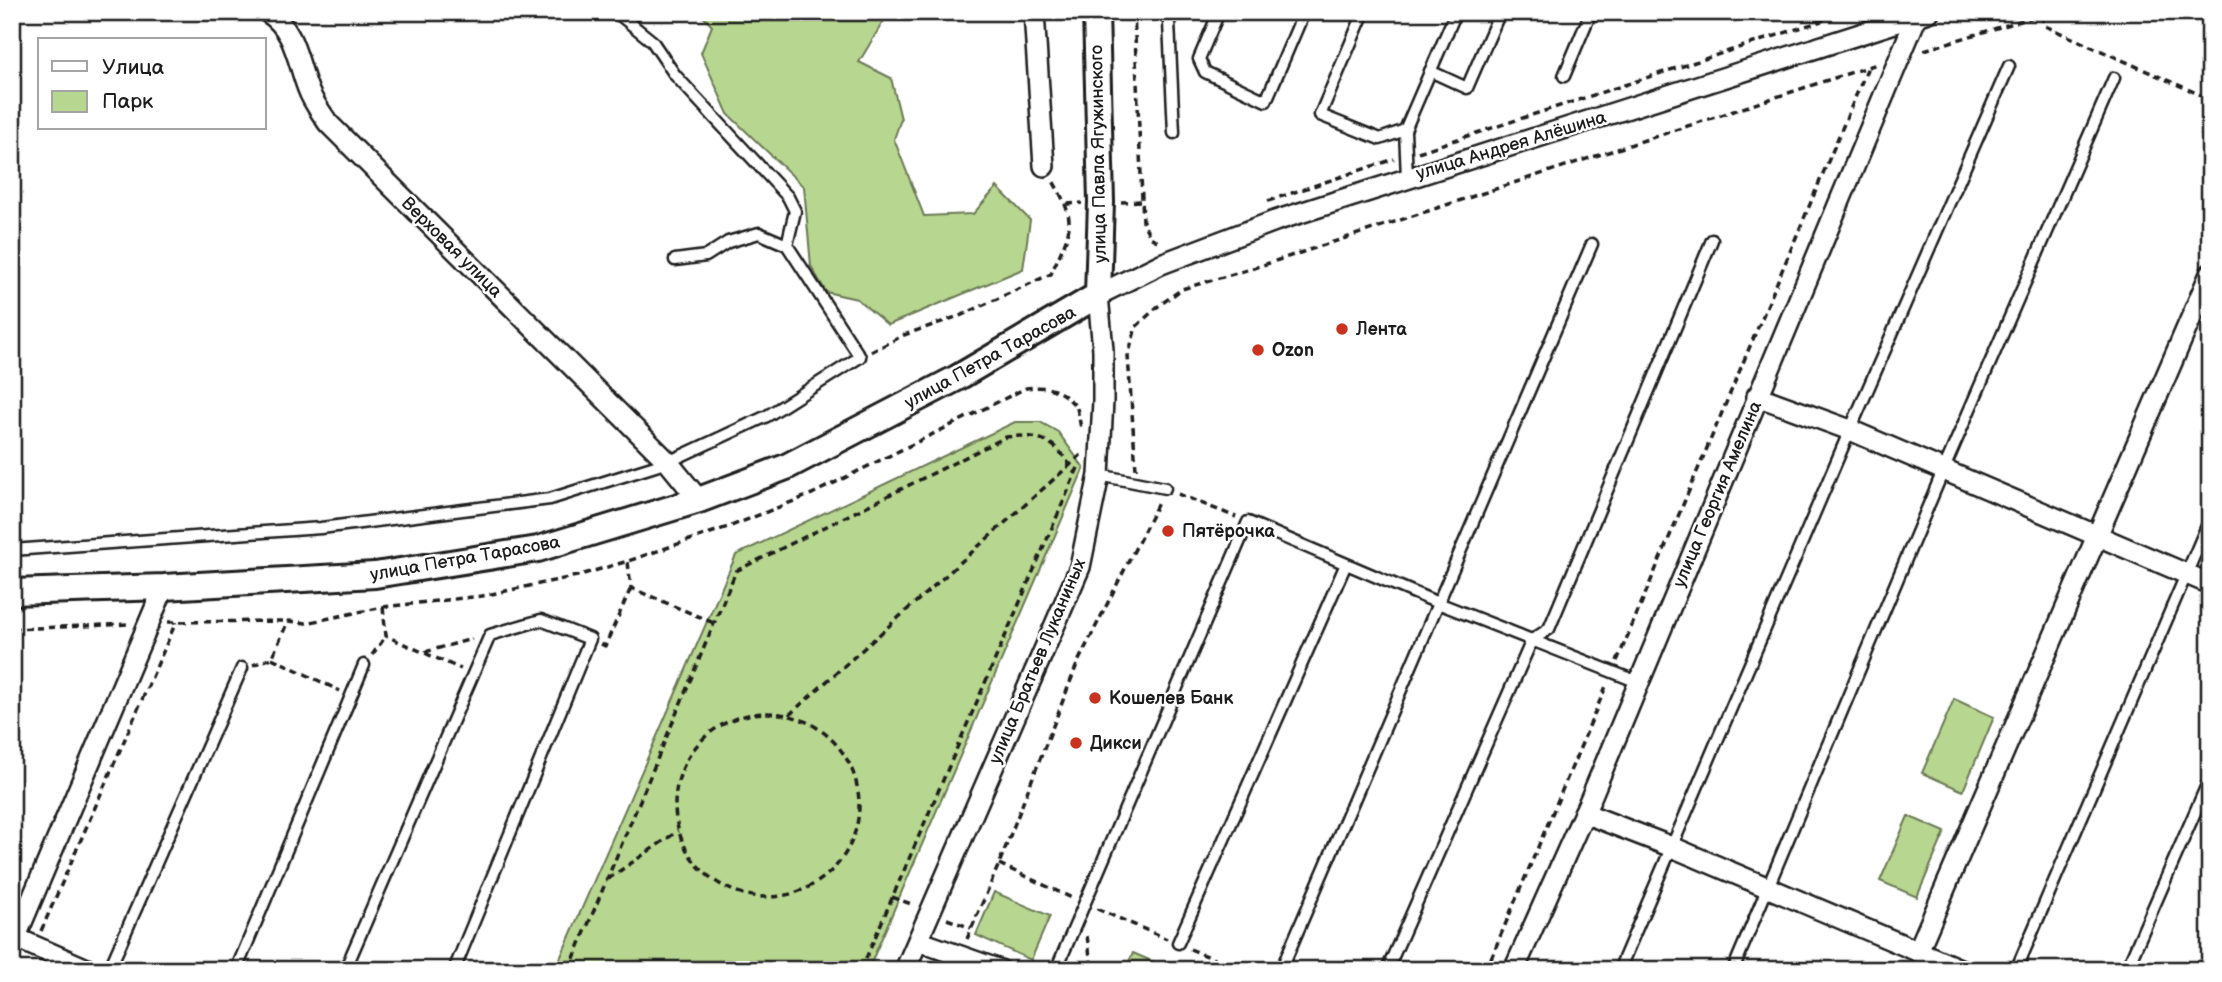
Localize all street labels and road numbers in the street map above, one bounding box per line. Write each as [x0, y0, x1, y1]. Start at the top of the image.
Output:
street label: улица Павла Ягужинского [1086, 45, 1111, 263]
street label: улица Андрея Алёшина [1414, 106, 1609, 184]
street label: Верховая улица [397, 193, 507, 302]
street label: улица Петра Тарасова [901, 301, 1080, 413]
street label: улица Георгия Амелина [1669, 398, 1766, 590]
street label: улица Петра Тарасова [369, 531, 562, 586]
street label: улица Братьев Луканиных [985, 556, 1090, 767]

